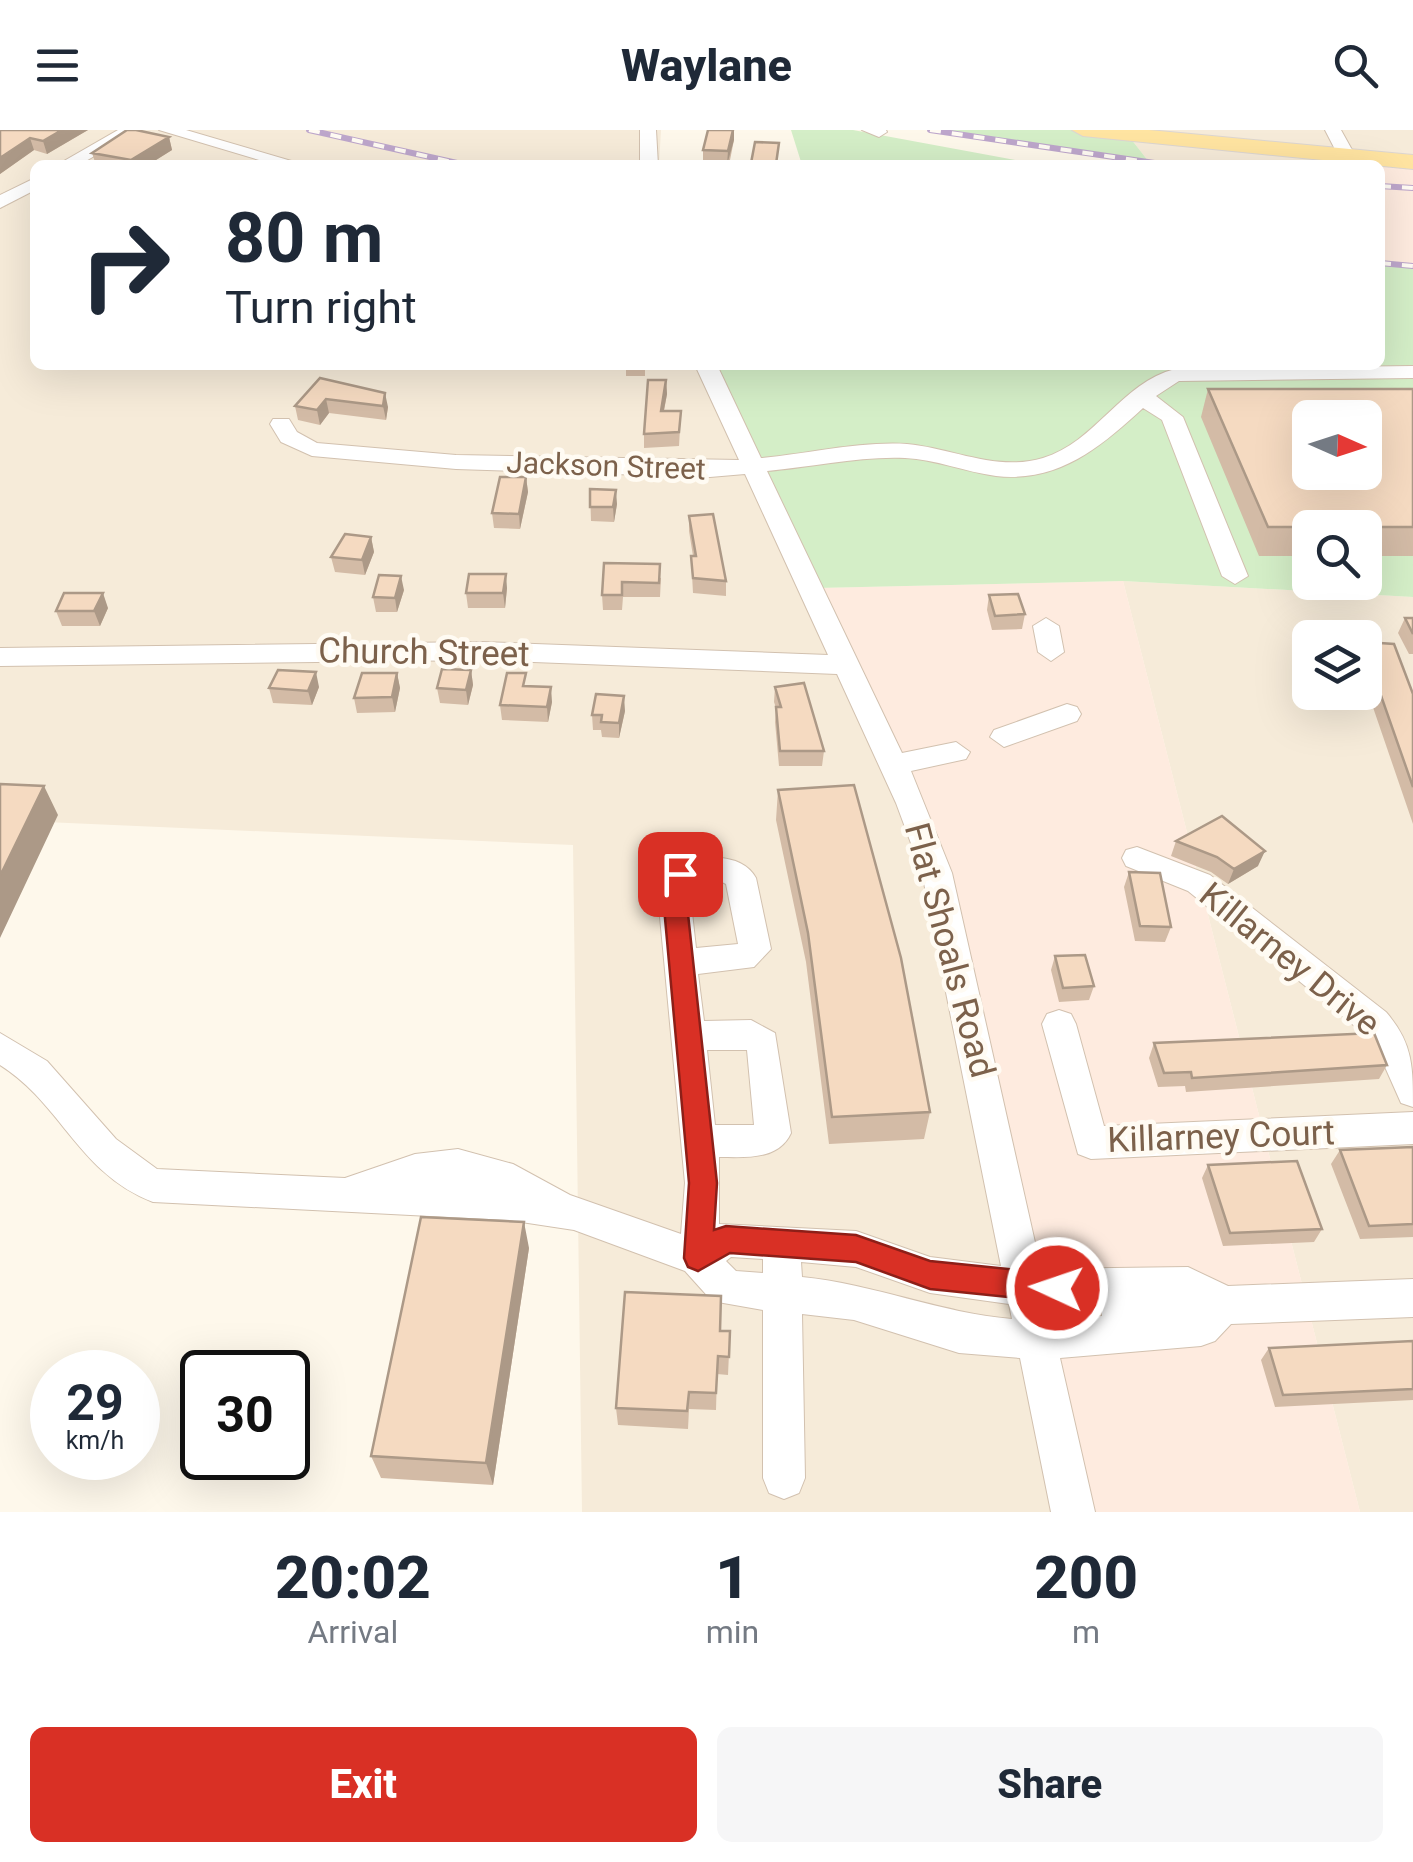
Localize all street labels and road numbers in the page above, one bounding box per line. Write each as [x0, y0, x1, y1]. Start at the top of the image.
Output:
street label: Jackson Street [506, 445, 706, 486]
street label: Church Street [318, 630, 530, 675]
street label: Flat Shoals Road [896, 818, 1003, 1082]
street label: Killarney Drive [1191, 874, 1388, 1045]
street label: Killarney Court [1107, 1112, 1335, 1161]

